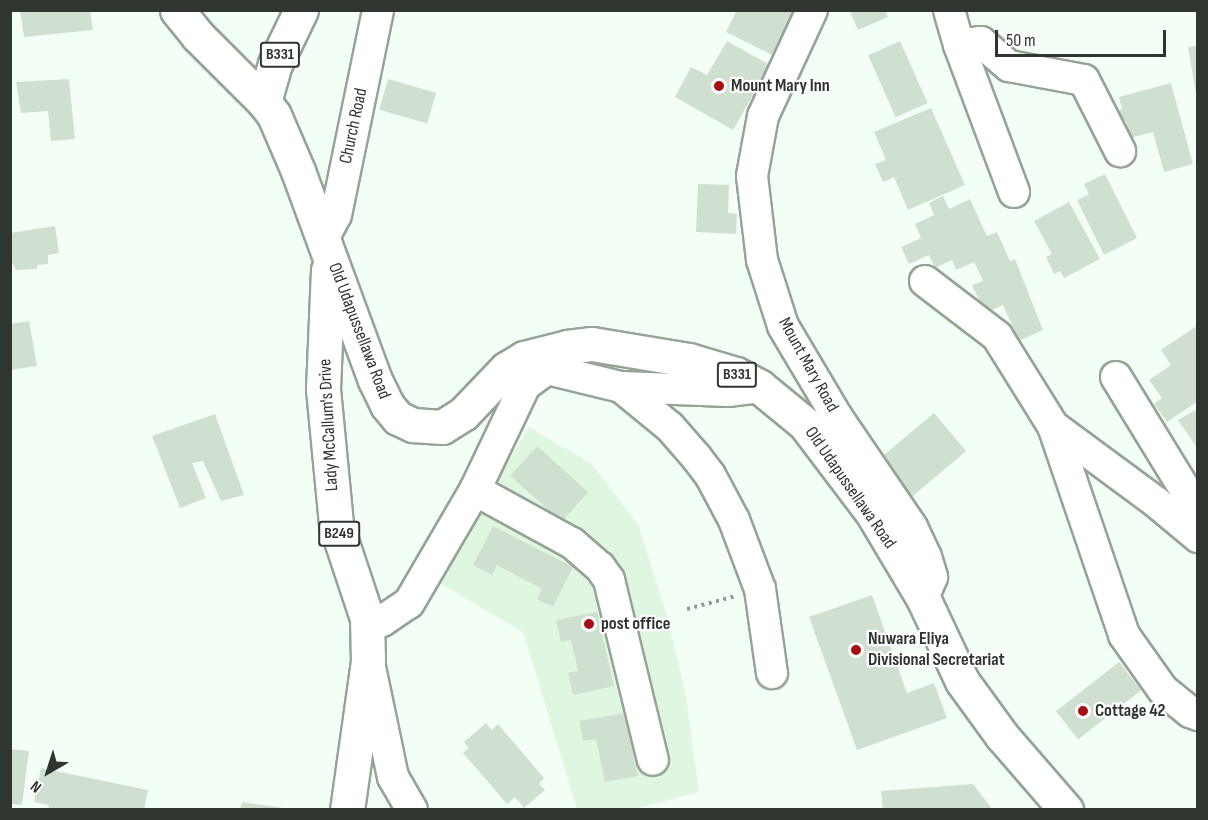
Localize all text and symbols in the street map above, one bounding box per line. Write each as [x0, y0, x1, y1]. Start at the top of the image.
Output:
scale bar [998, 18, 1169, 56]
text: 50 m [1006, 30, 1036, 51]
road number: B331 [259, 42, 301, 68]
place label: Mount Mary Inn [731, 75, 830, 97]
marker: Mount Mary Inn [712, 79, 726, 93]
street label: Church Road [335, 86, 373, 166]
street label: Old Udapussellawa Road [323, 260, 395, 402]
street label: Mount Mary Road [773, 314, 843, 416]
street label: Lady McCallum's Drive [315, 358, 343, 492]
road number: B331 [716, 362, 758, 388]
street label: Old Udapussellawa Road [800, 423, 900, 553]
road number: B249 [318, 521, 360, 547]
place label: post office [601, 613, 671, 635]
marker: post office [582, 617, 596, 631]
place label: Nuwara Eliya Divisional Secretariat [868, 629, 1005, 672]
marker: Nuwara Eliya Divisional Secretariat [849, 643, 863, 657]
place label: Cottage 42 [1095, 700, 1165, 722]
marker: Cottage 42 [1076, 704, 1090, 718]
north arrow [18, 742, 78, 802]
text: N [27, 776, 46, 796]

